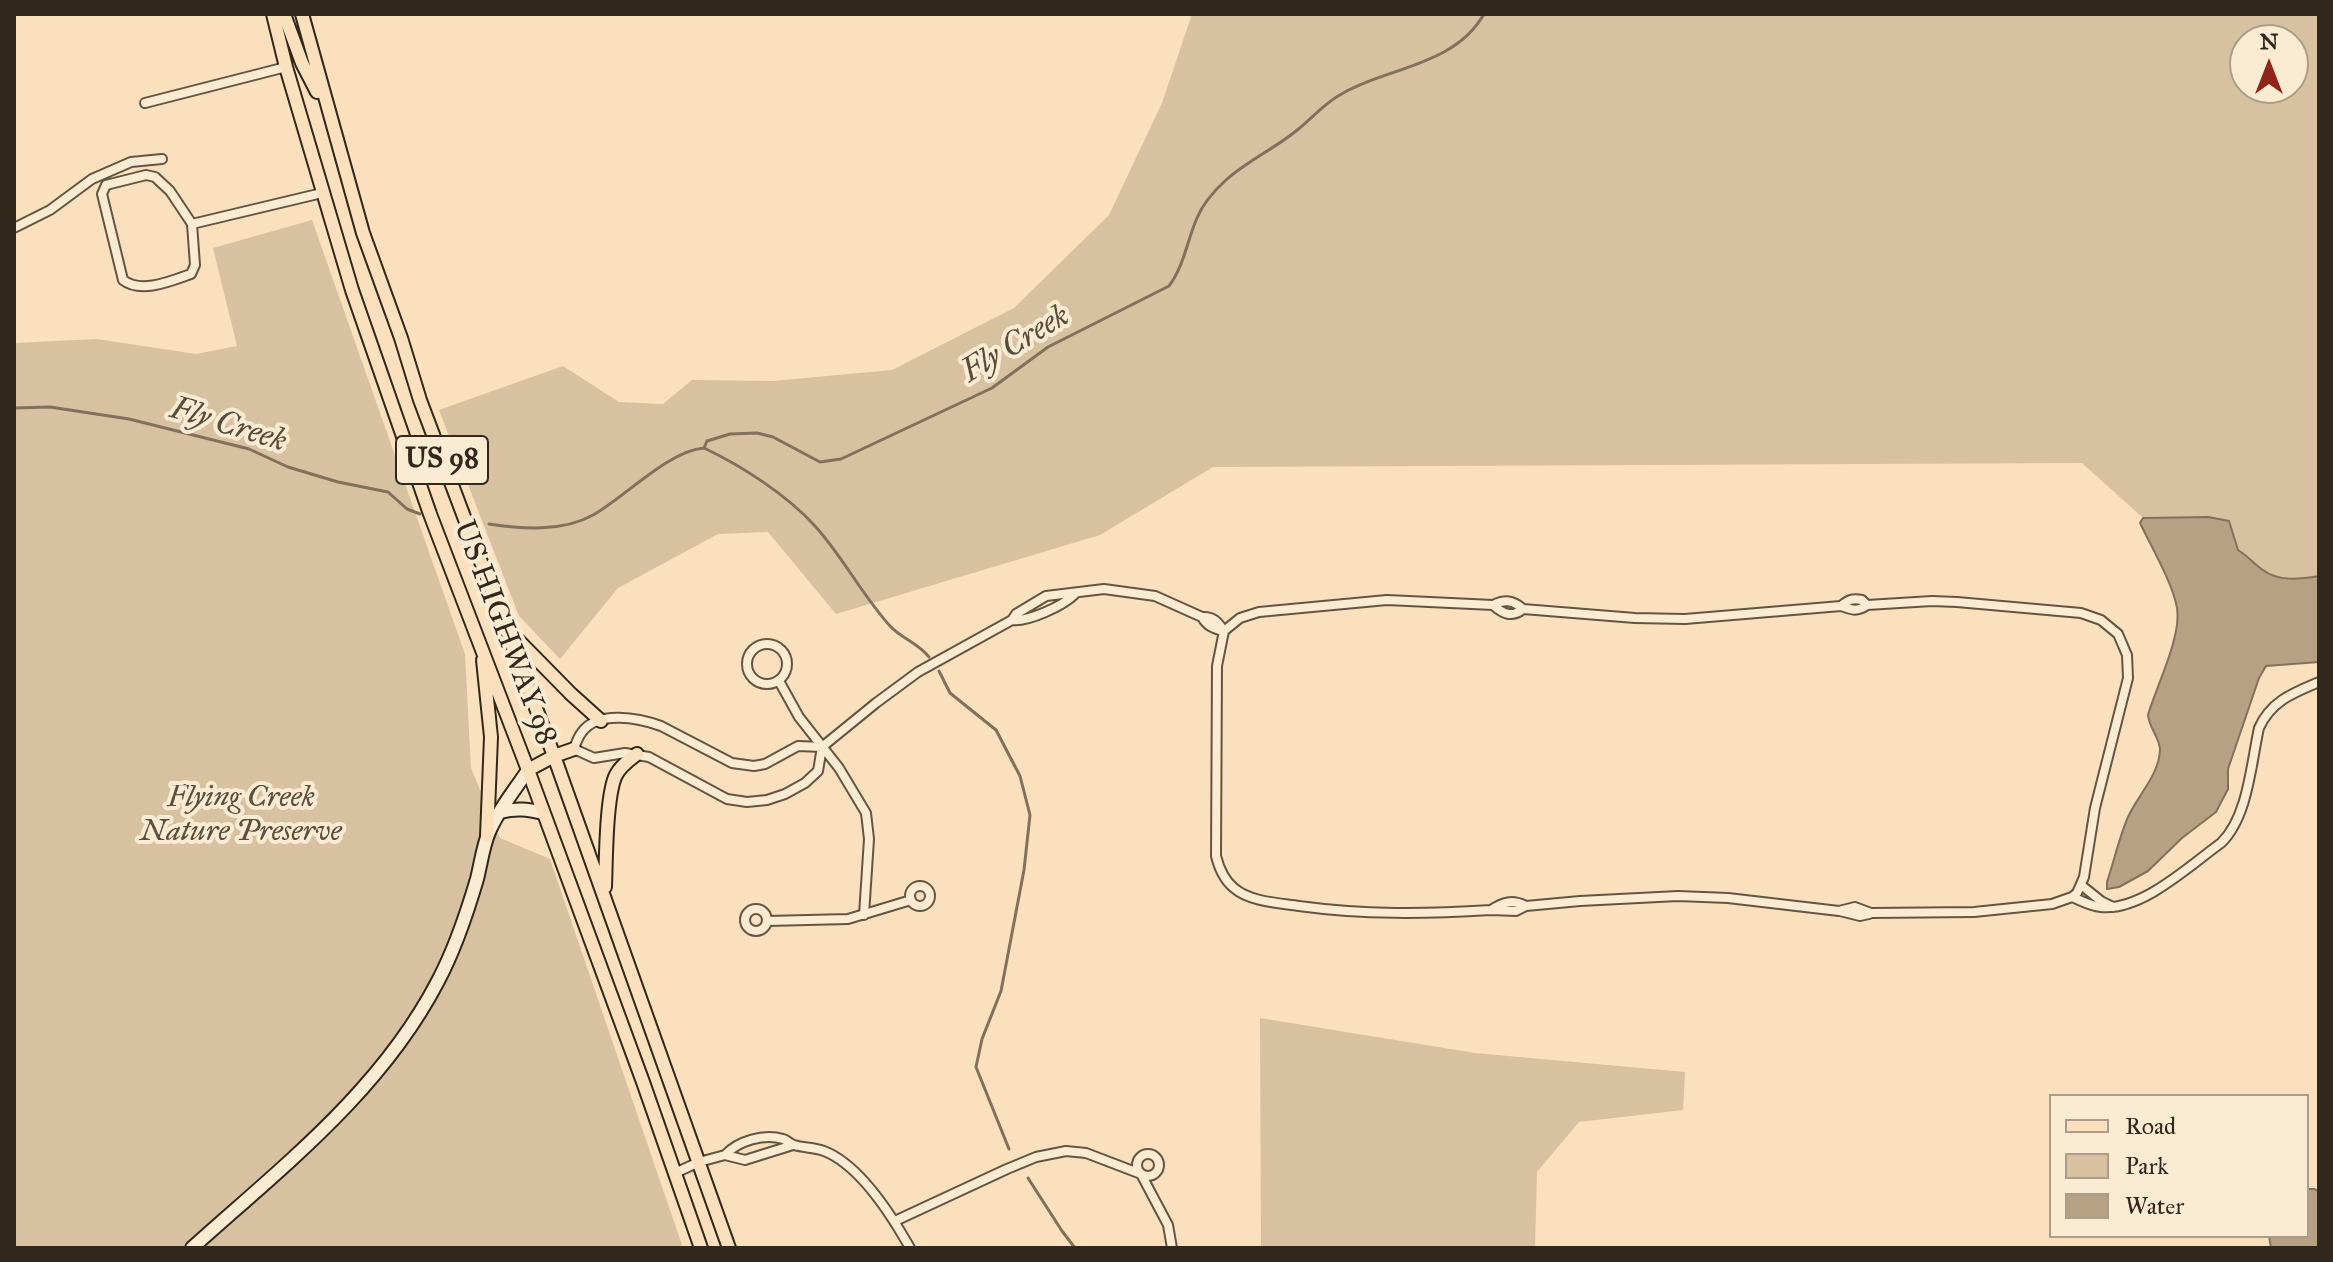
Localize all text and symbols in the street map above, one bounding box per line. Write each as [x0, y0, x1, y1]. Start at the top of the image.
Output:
north arrow [2229, 24, 2309, 104]
text: N [2260, 28, 2278, 55]
water label: Fly Creek [955, 298, 1077, 392]
water label: Fly Creek [165, 390, 291, 462]
road number: US 98 [396, 436, 488, 484]
street label: US HIGHWAY 98 [445, 516, 563, 750]
park label: Flying Creek Nature Preserve [140, 781, 342, 852]
legend [2049, 1094, 2309, 1238]
text: Road [2125, 1111, 2176, 1141]
text: Park [2125, 1151, 2168, 1181]
text: Water [2125, 1191, 2184, 1221]

